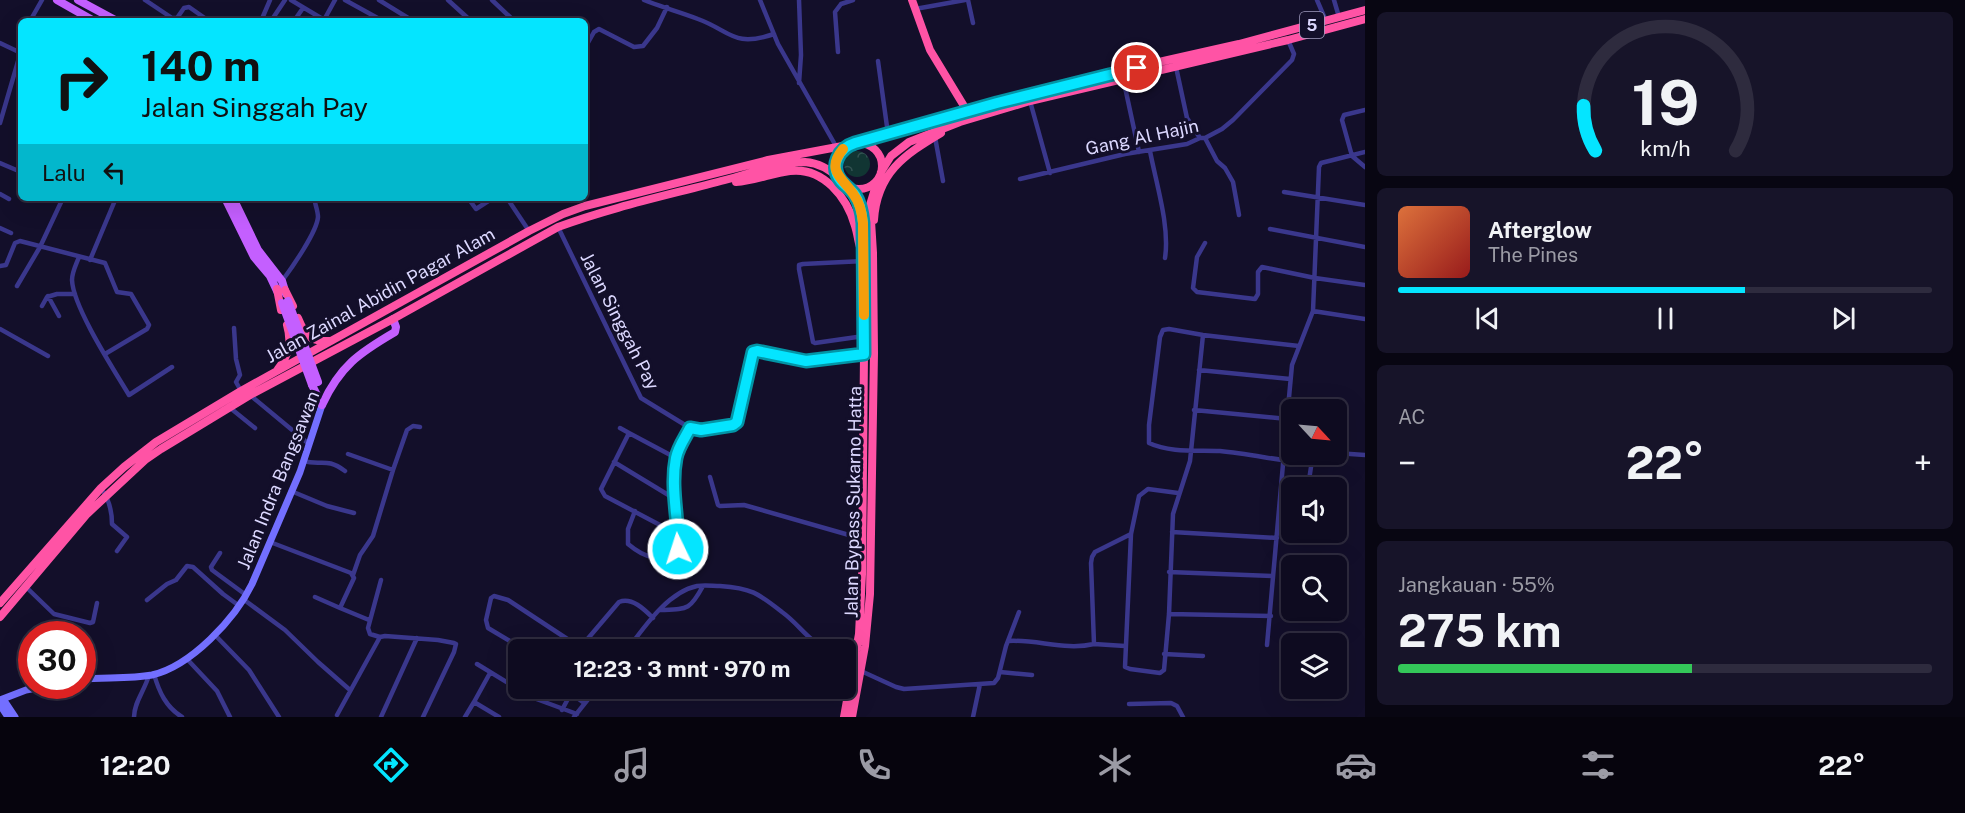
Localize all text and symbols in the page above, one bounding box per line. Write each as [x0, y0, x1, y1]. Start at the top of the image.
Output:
road number: 5 [1300, 12, 1324, 38]
text: 140 m [141, 41, 261, 90]
icon: right [42, 42, 120, 120]
pin [1111, 42, 1162, 93]
icon: arrive [1120, 51, 1153, 84]
text: 19 [1631, 66, 1699, 139]
text: Jalan Singgah Pay [141, 91, 368, 123]
street label: Gang Al Hajin [1083, 115, 1201, 159]
text: km/h [1640, 137, 1690, 162]
icon: left [98, 156, 131, 189]
text: Lalu [42, 160, 86, 186]
text: Afterglow [1488, 217, 1592, 243]
street label: Jalan Zainal Abidin Pagar Alam [262, 223, 498, 367]
text: The Pines [1488, 243, 1578, 267]
street label: Jalan Singgah Pay [576, 249, 664, 393]
icon: previous [1471, 302, 1504, 335]
icon: pause [1649, 302, 1682, 335]
icon: next [1827, 302, 1860, 335]
street label: Jalan Bypass Sukarno Hatta [840, 386, 866, 618]
street label: Jalan Indra Bangsawan [233, 388, 323, 572]
north arrow [1281, 399, 1347, 465]
map controls [1281, 399, 1347, 699]
text: AC [1398, 405, 1425, 429]
text: 22° [1626, 436, 1704, 489]
text: − [1398, 444, 1416, 482]
text: + [1914, 444, 1932, 482]
button: sound [1281, 477, 1347, 543]
position arrow [646, 517, 710, 581]
button: search [1281, 555, 1347, 621]
text: Jangkauan · 55% [1398, 573, 1555, 597]
text: 275 km [1398, 604, 1562, 657]
speed limit sign: 30 [18, 621, 96, 699]
button: layers [1281, 633, 1347, 699]
text: 12:23 · 3 mnt · 970 m [573, 656, 791, 682]
icon: directions [370, 744, 412, 786]
icon: music [611, 744, 653, 786]
icon: phone [853, 744, 895, 786]
icon: climate [1094, 744, 1136, 786]
icon: car [1335, 744, 1377, 786]
icon: filters [1577, 744, 1619, 786]
text: 12:20 [100, 749, 171, 781]
text: 22° [1818, 749, 1865, 781]

